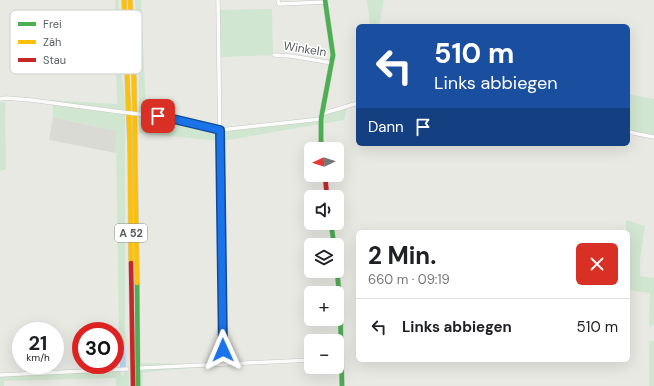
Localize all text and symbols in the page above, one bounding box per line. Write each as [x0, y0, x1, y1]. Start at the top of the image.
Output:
legend [10, 10, 142, 74]
text: Frei [43, 17, 62, 31]
text: Zäh [43, 35, 61, 49]
text: 510 m [434, 35, 514, 72]
street label: Winkeln [282, 38, 328, 60]
icon: left [368, 40, 420, 92]
text: Stau [43, 53, 66, 67]
text: Links abbiegen [434, 71, 558, 95]
pin [141, 99, 175, 133]
icon: arrive [147, 105, 169, 127]
icon: arrive [412, 116, 434, 138]
text: Dann [368, 117, 404, 137]
north arrow [304, 142, 344, 182]
map controls [304, 142, 344, 374]
button: sound [304, 190, 344, 230]
road number: A 52 [115, 224, 147, 242]
button: layers [304, 238, 344, 278]
text: 2 Min. [368, 240, 436, 271]
button: close [576, 243, 618, 285]
text: 660 m · 09:19 [368, 271, 450, 288]
button: + [304, 286, 344, 326]
icon: left [368, 316, 390, 338]
text: Links abbiegen [402, 317, 512, 337]
text: 510 m [577, 317, 618, 337]
speed limit sign: 30 [72, 322, 124, 374]
position arrow [202, 329, 244, 371]
text: 21 [29, 330, 47, 356]
button: − [304, 334, 344, 374]
text: km/h [26, 351, 50, 364]

